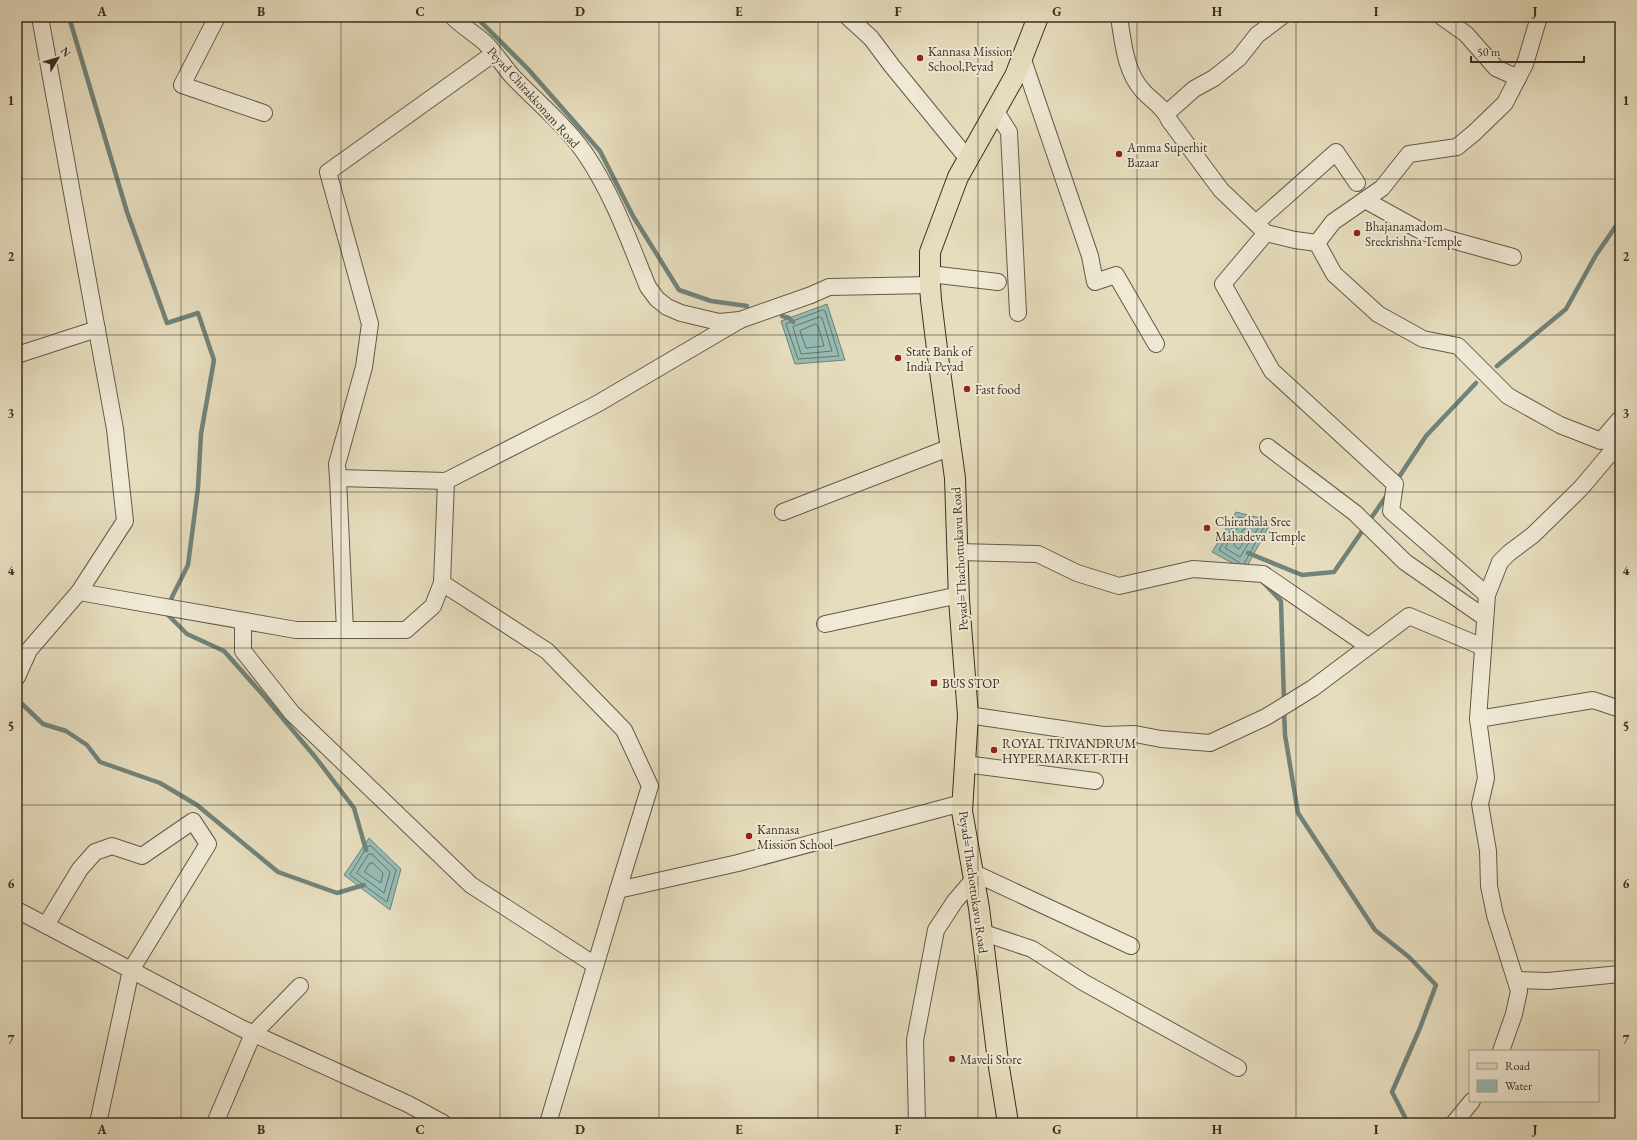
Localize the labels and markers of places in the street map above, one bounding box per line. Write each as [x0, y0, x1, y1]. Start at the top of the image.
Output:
place label: Kannasa Mission School,Peyad [928, 43, 1013, 75]
marker: Kannasa Mission School,Peyad [915, 53, 925, 63]
place label: Amma Superhit Bazaar [1126, 139, 1207, 171]
marker: Amma Superhit Bazaar [1114, 149, 1124, 159]
place label: Bhajanamadom Sreekrishna Temple [1365, 218, 1462, 250]
marker: Bhajanamadom Sreekrishna Temple [1352, 228, 1362, 238]
place label: State Bank of India Peyad [906, 343, 974, 375]
marker: State Bank of India Peyad [893, 353, 903, 363]
place label: Fast food [975, 381, 1021, 398]
marker: Fast food [962, 384, 972, 394]
place label: Chirathala Sree Mahadeva Temple [1215, 513, 1306, 545]
marker: Chirathala Sree Mahadeva Temple [1202, 523, 1212, 533]
place label: BUS STOP [942, 675, 999, 692]
marker: BUS STOP [929, 678, 939, 688]
place label: ROYAL TRIVANDRUM HYPERMARKET-RTH [1002, 735, 1136, 767]
marker: ROYAL TRIVANDRUM HYPERMARKET-RTH [989, 745, 999, 755]
place label: Kannasa Mission School [757, 821, 833, 853]
marker: Kannasa Mission School [744, 831, 754, 841]
place label: Maveli Store [960, 1051, 1022, 1068]
marker: Maveli Store [947, 1054, 957, 1064]

